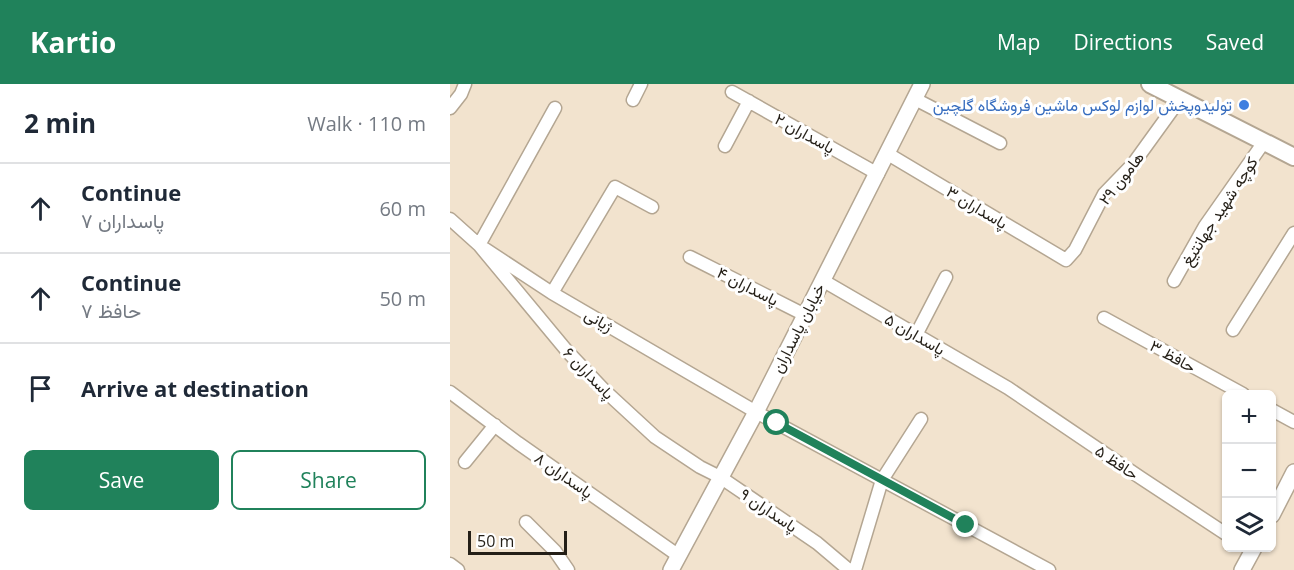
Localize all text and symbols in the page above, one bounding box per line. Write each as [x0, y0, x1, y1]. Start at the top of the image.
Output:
text: Kartio [30, 23, 116, 61]
text: Map [997, 28, 1040, 56]
text: Directions [1073, 28, 1173, 56]
text: Saved [1206, 28, 1264, 56]
place label: تولیدوپخش لوازم لوکس ماشین فروشگاه گلچین [933, 94, 1232, 117]
marker: تولیدوپخش لوازم لوکس ماشین فروشگاه گلچین [1237, 98, 1251, 112]
text: 2 min [24, 105, 96, 141]
street label: پاسداران ۲ [771, 108, 839, 159]
text: Walk · 110 m [307, 110, 426, 137]
street label: هامون ۲۹ [1093, 147, 1149, 209]
street label: کوچه شهید جهانتیغ [1175, 152, 1263, 270]
text: Continue [81, 177, 181, 207]
street label: پاسداران ۳ [942, 180, 1012, 235]
icon: ahead [24, 192, 57, 225]
text: 60 m [379, 195, 426, 222]
text: پاسداران ۷ [81, 207, 164, 234]
street label: پاسداران ۴ [713, 261, 783, 312]
text: Continue [81, 267, 181, 297]
street label: خیابان پاسداران [766, 279, 831, 377]
icon: ahead [24, 282, 57, 315]
text: 50 m [379, 285, 426, 312]
text: حافظ ۷ [81, 297, 141, 324]
street label: ژیانی [581, 303, 618, 337]
street label: پاسداران ۵ [880, 308, 949, 361]
street label: حافظ ۳ [1146, 334, 1200, 378]
street label: پاسداران ۶ [558, 342, 619, 405]
icon: arrive [24, 372, 57, 405]
text: Arrive at destination [81, 373, 309, 403]
map controls [1222, 390, 1276, 552]
button: + [1222, 390, 1276, 444]
route start [763, 409, 789, 435]
street label: حافظ ۵ [1091, 439, 1143, 485]
button: − [1222, 444, 1276, 498]
street label: پاسداران ۸ [530, 447, 598, 504]
button: Save [24, 450, 219, 510]
button: Share [231, 450, 426, 510]
street label: پاسداران ۹ [735, 483, 802, 538]
button: layers [1222, 498, 1276, 552]
route end [952, 511, 978, 537]
scale bar [468, 528, 567, 556]
text: 50 m [477, 530, 514, 552]

